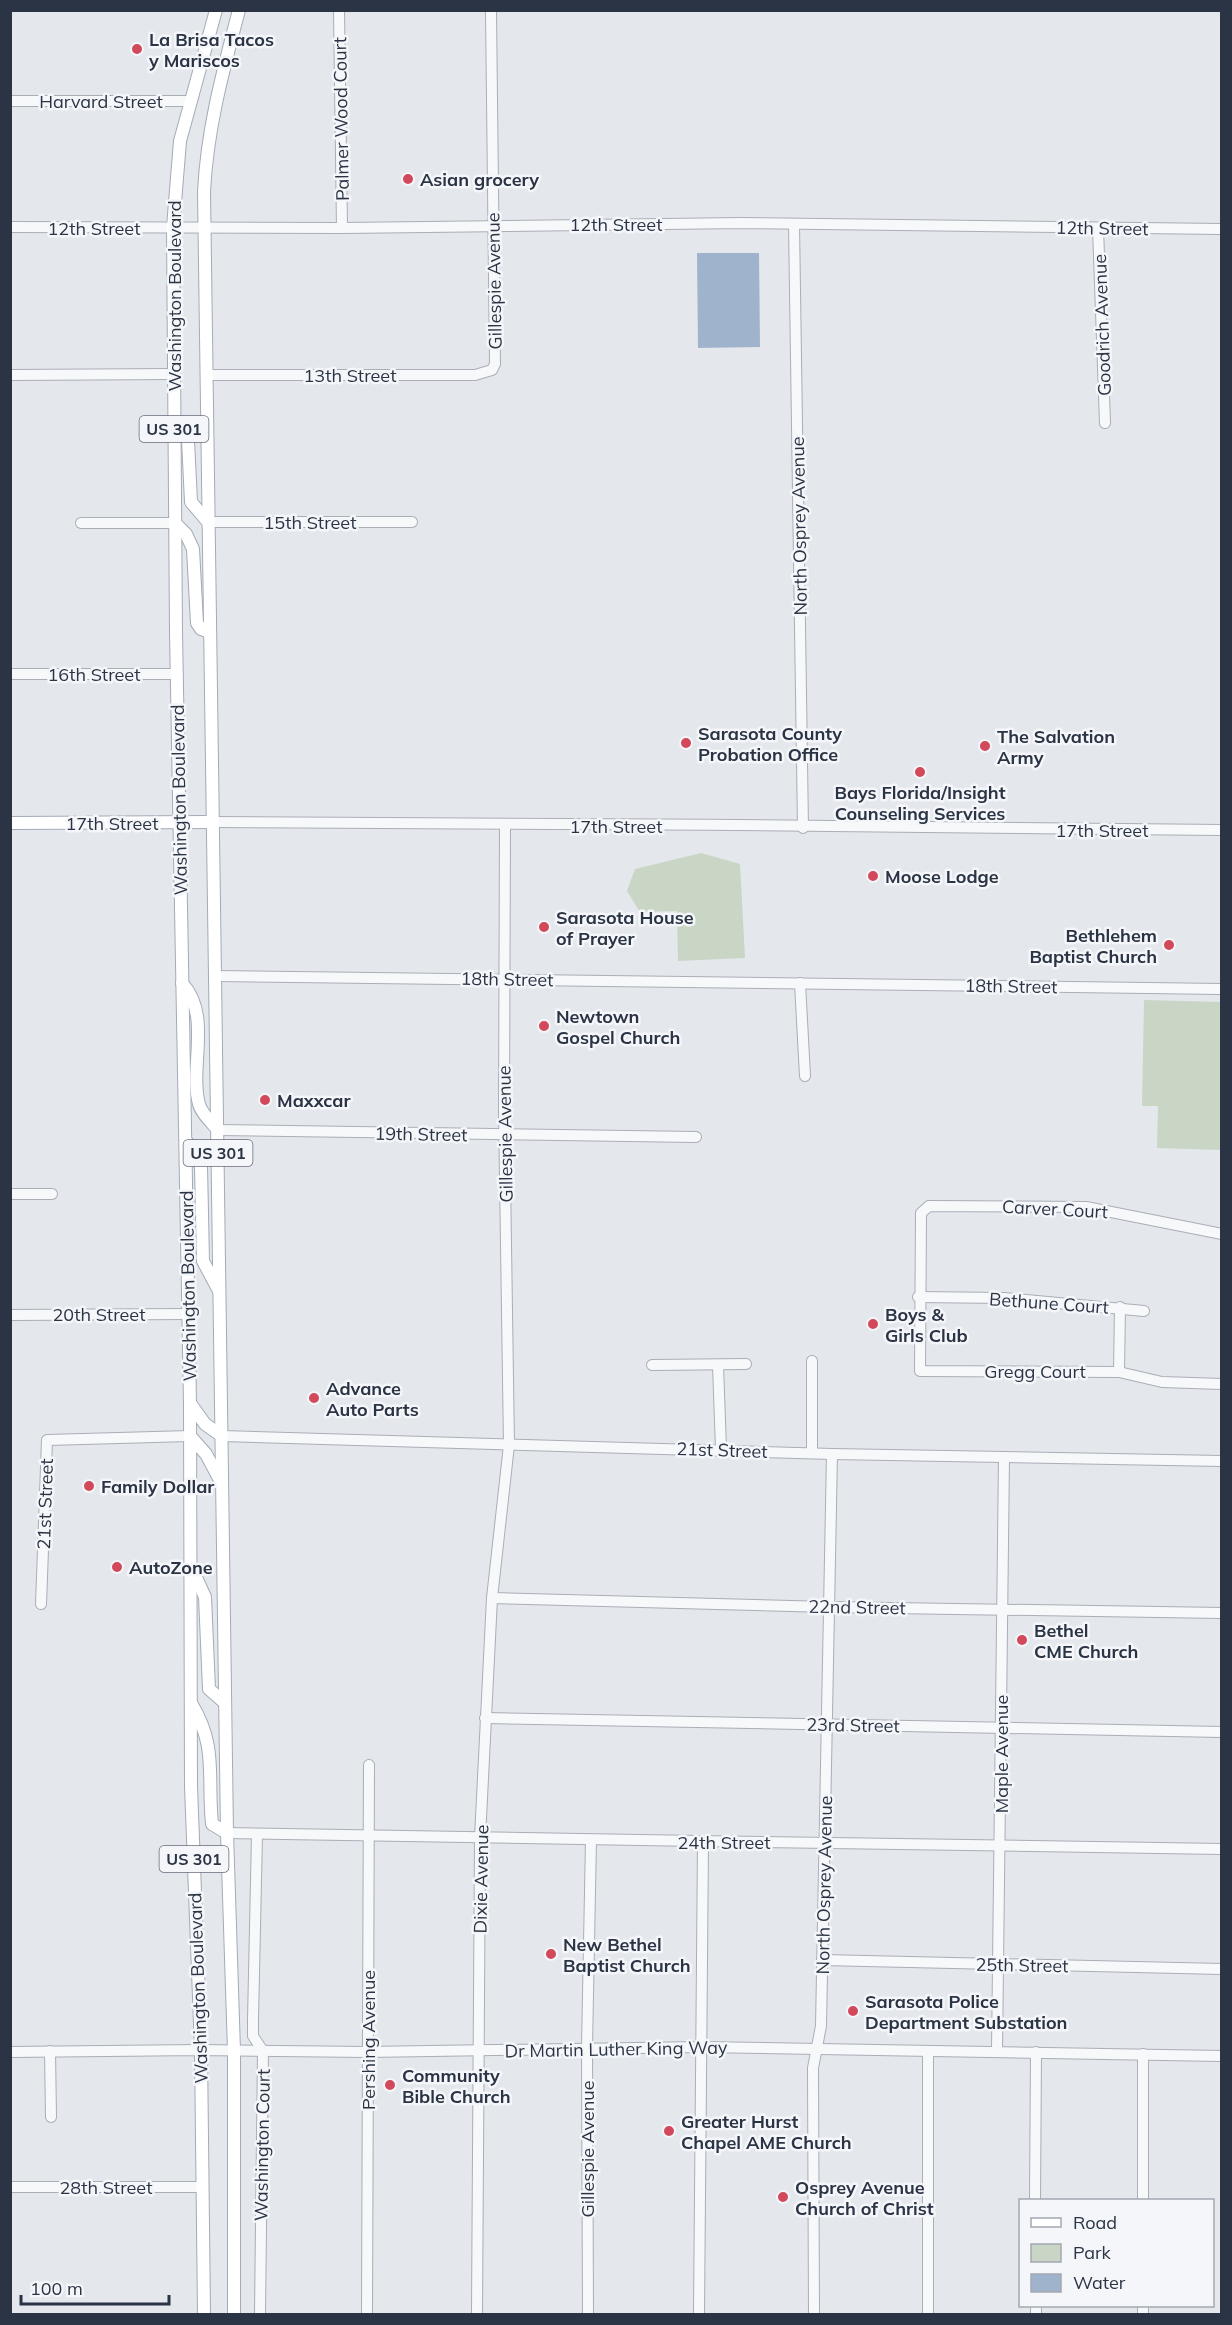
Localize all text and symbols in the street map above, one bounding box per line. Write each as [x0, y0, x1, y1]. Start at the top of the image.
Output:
place label: La Brisa Tacos y Mariscos [148, 28, 274, 72]
street label: Palmer Wood Court [328, 37, 354, 201]
marker: La Brisa Tacos y Mariscos [130, 42, 144, 56]
street label: Harvard Street [39, 90, 163, 113]
place label: Asian grocery [420, 168, 539, 191]
marker: Asian grocery [401, 172, 415, 186]
street label: Washington Boulevard [163, 201, 186, 391]
street label: Gillespie Avenue [481, 212, 507, 350]
street label: 12th Street [570, 213, 662, 236]
street label: 12th Street [1055, 216, 1149, 240]
street label: 12th Street [48, 217, 140, 240]
street label: Goodrich Avenue [1088, 254, 1116, 396]
street label: 13th Street [304, 364, 396, 387]
road number: US 301 [140, 416, 208, 442]
street label: North Osprey Avenue [786, 436, 812, 616]
street label: 15th Street [264, 511, 356, 534]
street label: 16th Street [48, 663, 140, 686]
street label: Washington Boulevard [166, 704, 192, 896]
place label: Sarasota County Probation Office [698, 722, 842, 766]
place label: The Salvation Army [997, 725, 1115, 769]
marker: Sarasota County Probation Office [679, 736, 693, 750]
marker: The Salvation Army [978, 739, 992, 753]
marker: Bays Florida/Insight Counseling Services [913, 765, 927, 779]
place label: Bays Florida/Insight Counseling Services [834, 781, 1006, 825]
street label: 17th Street [66, 812, 158, 835]
street label: 17th Street [570, 815, 662, 838]
street label: 17th Street [1056, 819, 1148, 842]
place label: Moose Lodge [885, 865, 999, 888]
marker: Moose Lodge [866, 869, 880, 883]
place label: Sarasota House of Prayer [556, 906, 694, 950]
marker: Sarasota House of Prayer [537, 920, 551, 934]
place label: Bethlehem Baptist Church [1029, 924, 1157, 968]
marker: Bethlehem Baptist Church [1162, 938, 1176, 952]
street label: 18th Street [460, 967, 554, 991]
street label: 18th Street [964, 974, 1058, 998]
place label: Newtown Gospel Church [556, 1005, 680, 1049]
marker: Newtown Gospel Church [537, 1019, 551, 1033]
street label: Gillespie Avenue [492, 1065, 518, 1203]
place label: Maxxcar [277, 1089, 352, 1112]
marker: Maxxcar [258, 1093, 272, 1107]
street label: 19th Street [374, 1122, 468, 1146]
road number: US 301 [184, 1140, 252, 1166]
street label: Washington Boulevard [175, 1190, 201, 1382]
street label: Carver Court [1001, 1195, 1109, 1223]
street label: Bethune Court [988, 1287, 1110, 1319]
street label: 20th Street [53, 1303, 145, 1326]
place label: Boys & Girls Club [885, 1303, 968, 1347]
marker: Boys & Girls Club [866, 1317, 880, 1331]
street label: Gregg Court [984, 1360, 1086, 1383]
place label: Advance Auto Parts [326, 1377, 419, 1421]
marker: Advance Auto Parts [307, 1391, 321, 1405]
street label: 21st Street [676, 1437, 768, 1463]
street label: 21st Street [32, 1458, 58, 1550]
place label: Family Dollar [101, 1475, 215, 1498]
marker: Family Dollar [82, 1479, 96, 1493]
place label: AutoZone [129, 1556, 213, 1579]
marker: AutoZone [110, 1560, 124, 1574]
street label: 22nd Street [808, 1595, 906, 1619]
place label: Bethel CME Church [1034, 1619, 1138, 1663]
marker: Bethel CME Church [1015, 1633, 1029, 1647]
street label: Maple Avenue [990, 1695, 1013, 1813]
street label: 23rd Street [806, 1713, 900, 1737]
street label: North Osprey Avenue [811, 1795, 837, 1975]
street label: Dixie Avenue [469, 1824, 493, 1934]
street label: 24th Street [678, 1831, 770, 1854]
road number: US 301 [160, 1846, 228, 1872]
street label: Washington Boulevard [183, 1892, 213, 2084]
place label: New Bethel Baptist Church [563, 1933, 691, 1977]
marker: New Bethel Baptist Church [544, 1947, 558, 1961]
street label: 25th Street [975, 1953, 1069, 1977]
street label: Pershing Avenue [357, 1970, 380, 2110]
place label: Sarasota Police Department Substation [865, 1990, 1067, 2034]
marker: Sarasota Police Department Substation [846, 2004, 860, 2018]
street label: Dr Martin Luther King Way [504, 2036, 728, 2062]
place label: Community Bible Church [402, 2064, 511, 2108]
street label: Washington Court [249, 2069, 275, 2221]
marker: Community Bible Church [383, 2078, 397, 2092]
street label: Gillespie Avenue [576, 2080, 599, 2218]
place label: Greater Hurst Chapel AME Church [681, 2110, 852, 2154]
marker: Greater Hurst Chapel AME Church [662, 2124, 676, 2138]
street label: 28th Street [60, 2176, 152, 2199]
place label: Osprey Avenue Church of Christ [795, 2176, 934, 2220]
marker: Osprey Avenue Church of Christ [776, 2190, 790, 2204]
legend [1019, 2199, 1214, 2307]
text: Road [1073, 2211, 1117, 2234]
text: Park [1073, 2241, 1112, 2264]
scale bar [21, 2268, 170, 2306]
text: Water [1073, 2271, 1126, 2294]
text: 100 m [30, 2277, 83, 2300]

